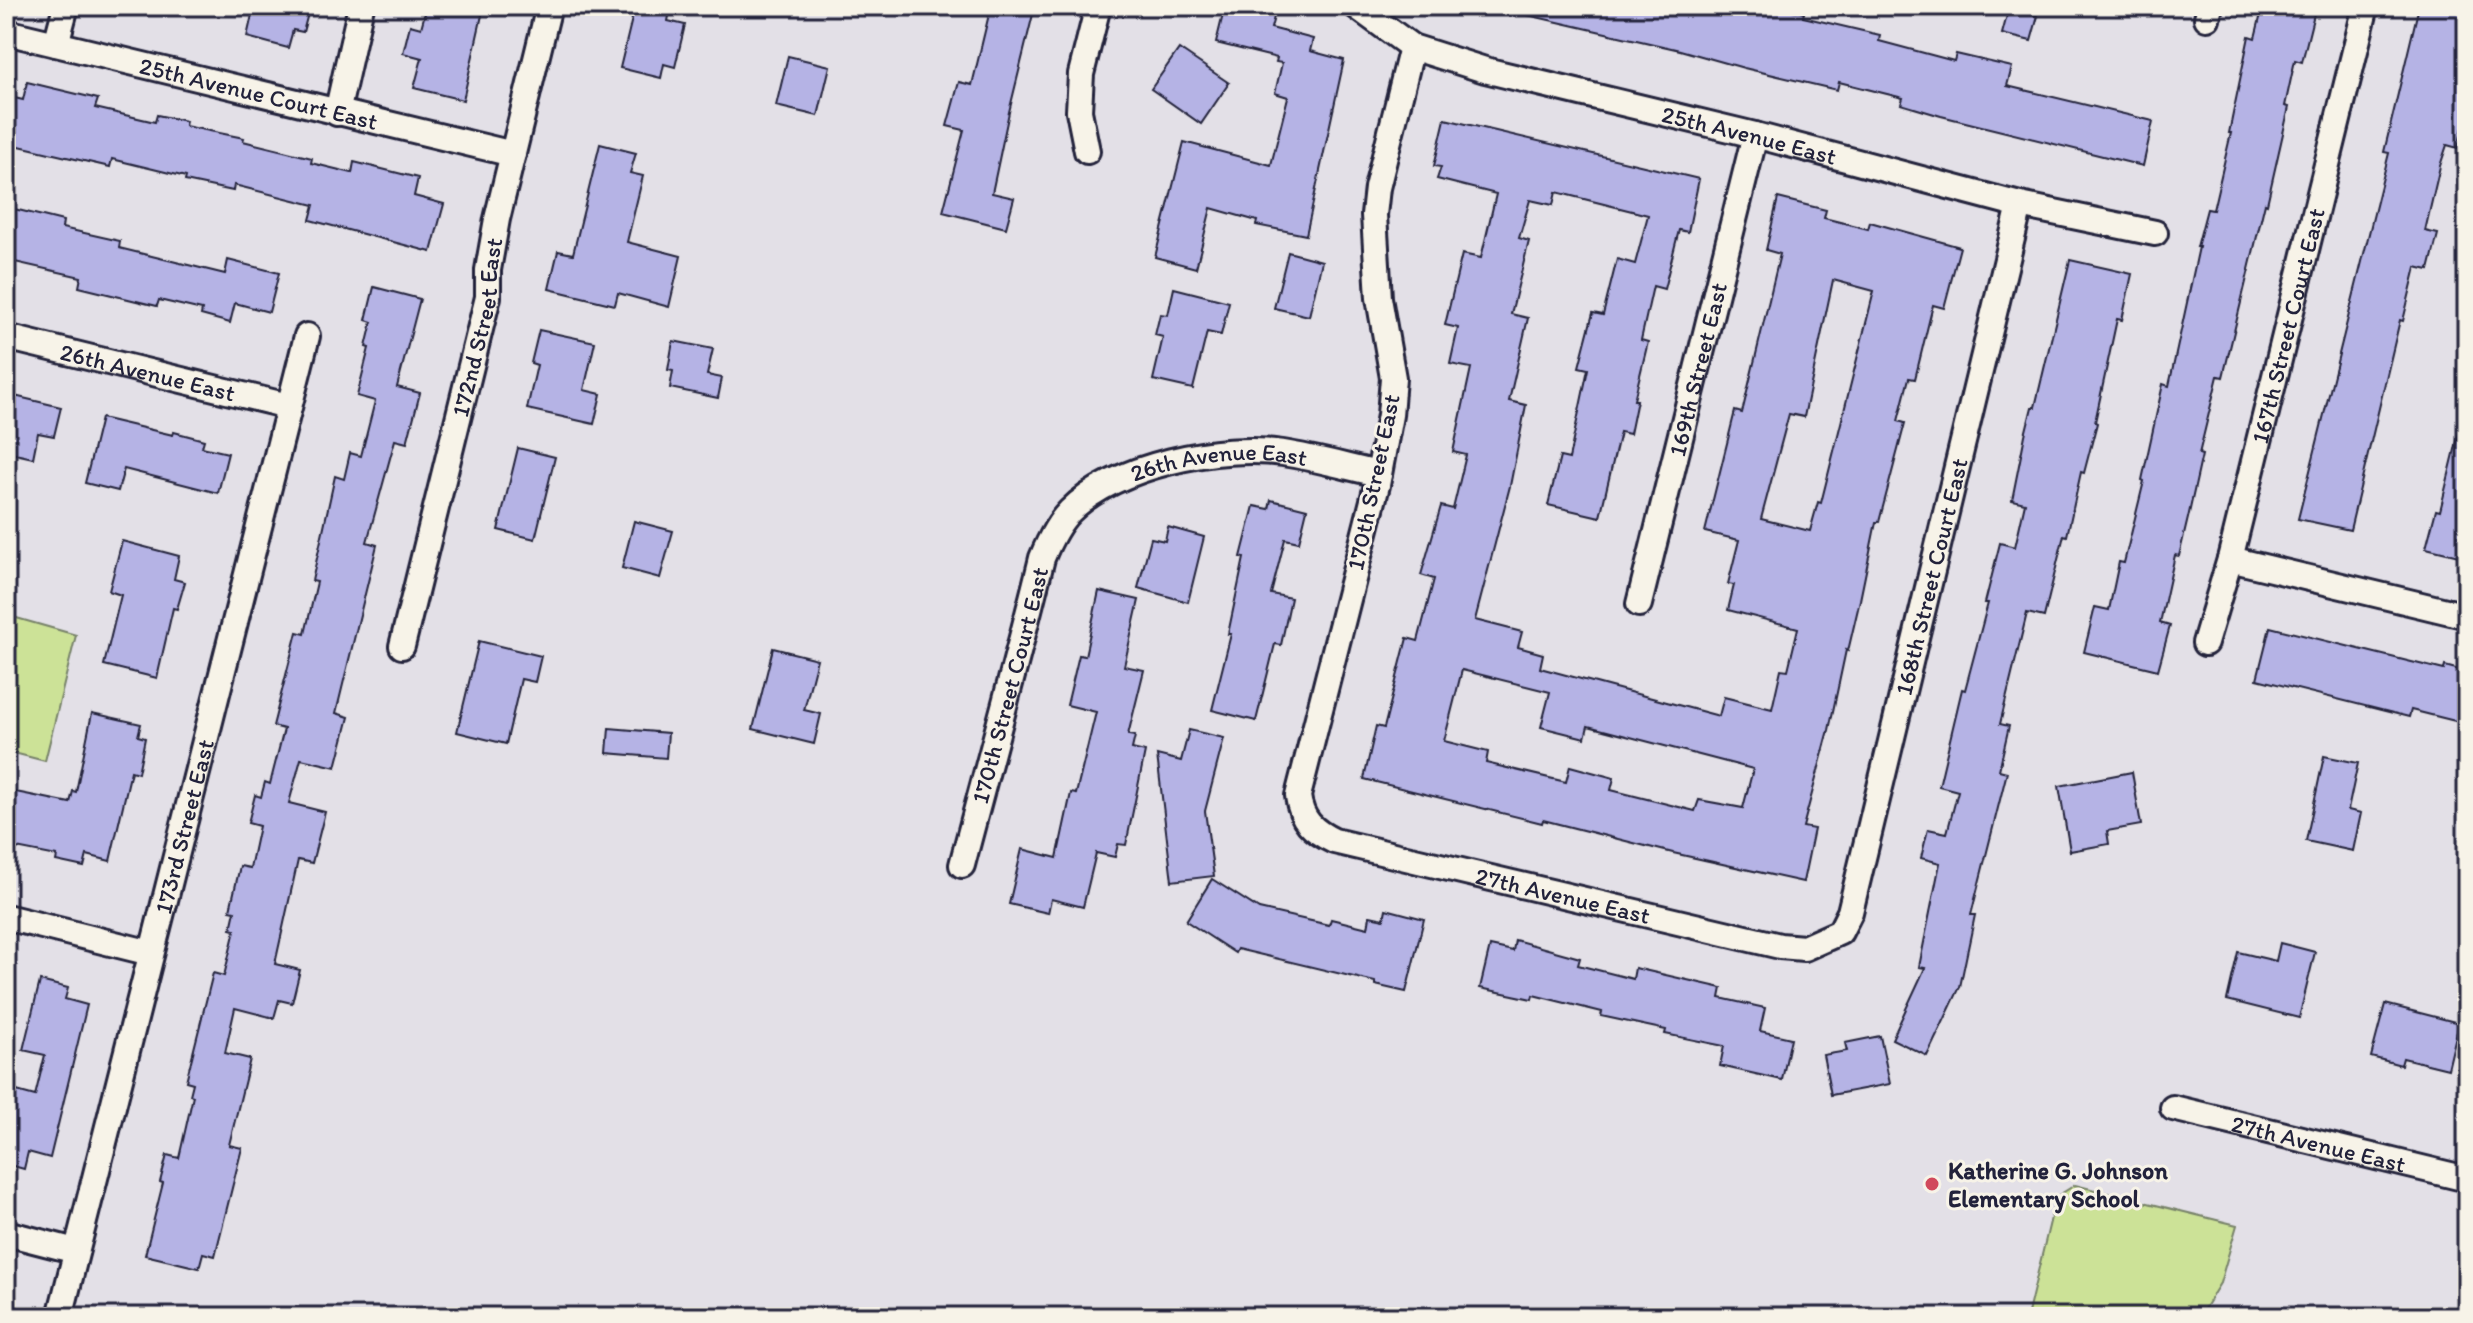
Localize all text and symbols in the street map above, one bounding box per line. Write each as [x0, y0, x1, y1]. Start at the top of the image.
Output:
street label: 25th Avenue Court East [137, 50, 381, 135]
street label: 25th Avenue East [1659, 99, 1840, 170]
street label: 167th Street Court East [2244, 205, 2330, 446]
street label: 172nd Street East [445, 235, 508, 420]
street label: 169th Street East [1662, 279, 1733, 459]
street label: 26th Avenue East [57, 336, 238, 407]
street label: 170th Street East [1340, 391, 1406, 573]
street label: 26th Avenue East [1126, 436, 1310, 487]
street label: 168th Street Court East [1888, 455, 1973, 698]
street label: 170th Street Court East [964, 564, 1054, 806]
street label: 173rd Street East [148, 736, 219, 917]
street label: 27th Avenue East [1473, 860, 1653, 929]
street label: 27th Avenue East [2229, 1108, 2409, 1178]
place label: Katherine G. Johnson Elementary School [1948, 1156, 2168, 1214]
marker: Katherine G. Johnson Elementary School [1923, 1175, 1941, 1193]

